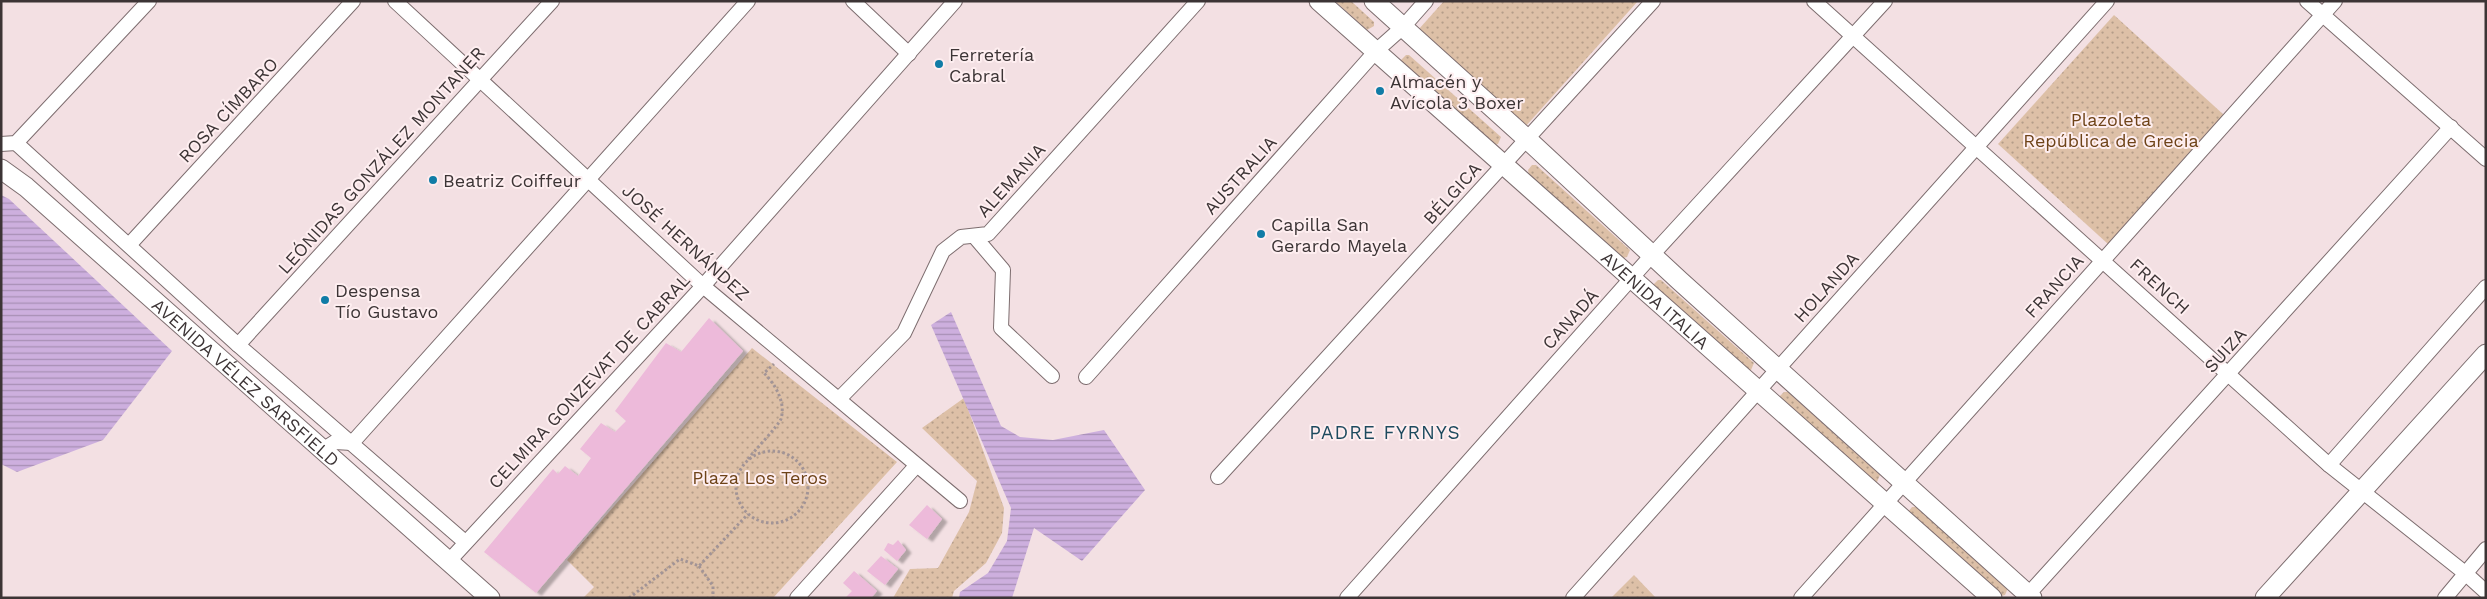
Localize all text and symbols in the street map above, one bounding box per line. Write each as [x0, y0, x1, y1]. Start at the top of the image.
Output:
street label: LEÓNIDAS GONZÁLEZ MONTANER [273, 42, 489, 278]
place label: Ferretería Cabral [949, 44, 1034, 86]
street label: ROSA CÍMBARO [174, 53, 282, 167]
marker: Ferretería Cabral [933, 58, 945, 70]
place label: Almacén y Avícola 3 Boxer [1390, 71, 1524, 113]
marker: Almacén y Avícola 3 Boxer [1374, 85, 1386, 97]
park label: Plazoleta República de Grecia [2023, 109, 2199, 151]
street label: AUSTRALIA [1199, 132, 1281, 218]
street label: ALEMANIA [972, 139, 1050, 221]
street label: BÉLGICA [1419, 158, 1485, 228]
place label: Beatriz Coiffeur [443, 170, 581, 191]
marker: Beatriz Coiffeur [427, 174, 439, 186]
street label: JOSÉ HERNÁNDEZ [618, 179, 754, 305]
place label: Capilla San Gerardo Mayela [1271, 214, 1407, 256]
marker: Capilla San Gerardo Mayela [1255, 228, 1267, 240]
street label: AVENIDA ITALIA [1597, 246, 1714, 353]
street label: HOLANDA [1789, 248, 1863, 326]
street label: FRANCIA [2020, 250, 2088, 322]
street label: FRENCH [2126, 254, 2194, 318]
street label: CELMIRA GONZEVAT DE CABRAL [484, 269, 694, 493]
place label: Despensa Tío Gustavo [335, 280, 438, 322]
street label: CANADÁ [1538, 284, 1603, 353]
street label: AVENIDA VÉLEZ SARSFIELD [148, 294, 344, 471]
marker: Despensa Tío Gustavo [319, 294, 331, 306]
street label: SUIZA [2200, 323, 2251, 377]
district label: PADRE FYRNYS [1309, 421, 1461, 444]
park label: Plaza Los Teros [692, 467, 828, 488]

